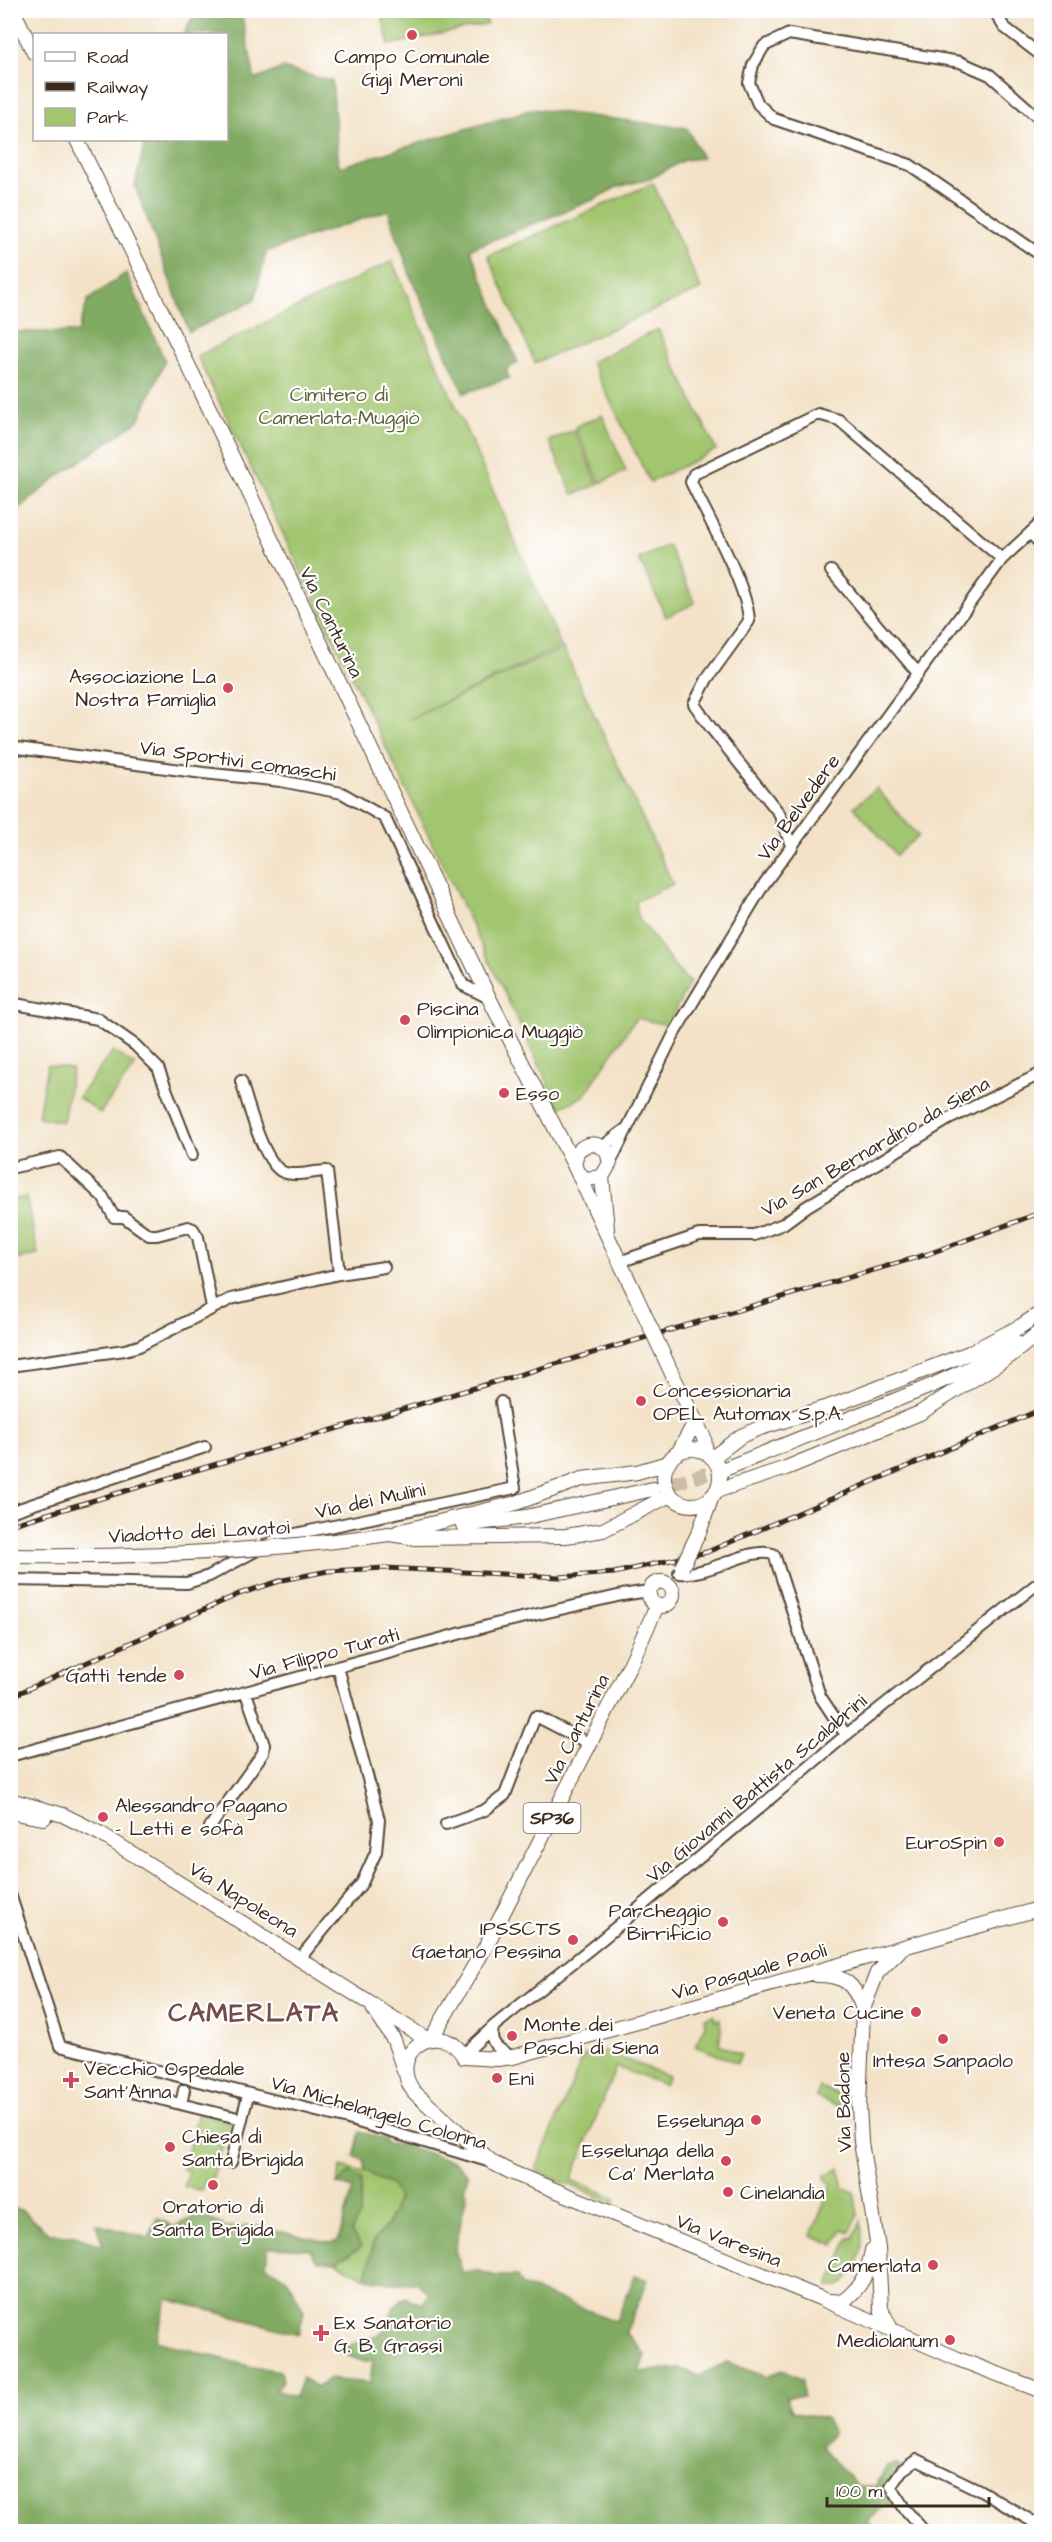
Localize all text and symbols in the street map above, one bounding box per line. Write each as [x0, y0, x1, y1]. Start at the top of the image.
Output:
marker: Campo Comunale Gigi Meroni [405, 28, 419, 42]
legend [33, 33, 228, 141]
place label: Campo Comunale Gigi Meroni [334, 43, 490, 95]
text: Road [87, 45, 128, 70]
text: Railway [87, 75, 148, 101]
text: Park [87, 105, 129, 130]
park label: Cimitero di Camerlata-Muggiò [258, 381, 420, 433]
street label: Via Canturina [292, 562, 370, 683]
place label: Associazione La Nostra Famiglia [69, 663, 216, 715]
marker: Associazione La Nostra Famiglia [221, 681, 235, 695]
street label: Via Sportivi comaschi [138, 733, 338, 789]
street label: Via Belvedere [750, 748, 847, 867]
place label: Piscina Olimpionica Muggiò [417, 995, 583, 1047]
marker: Piscina Olimpionica Muggiò [398, 1013, 412, 1027]
street label: Via San Bernardino da Siena [756, 1070, 995, 1224]
place label: Esso [516, 1080, 559, 1108]
marker: Esso [497, 1086, 511, 1100]
place label: Concessionaria OPEL Automax S.p.A. [653, 1377, 844, 1428]
marker: Concessionaria OPEL Automax S.p.A. [634, 1394, 648, 1408]
street label: Via dei Mulini [313, 1476, 428, 1526]
street label: Viadotto dei Lavatoi [108, 1513, 291, 1551]
street label: Via Filippo Turati [247, 1621, 402, 1687]
place label: Gatti tende [66, 1662, 167, 1690]
marker: Gatti tende [172, 1668, 186, 1682]
street label: Via Canturina [537, 1669, 617, 1790]
street label: Via Giovanni Battista Scalabrini [640, 1688, 873, 1890]
place label: Alessandro Pagano - Letti e sofà [115, 1792, 287, 1843]
road number: SP36 [524, 1803, 580, 1833]
marker: Alessandro Pagano - Letti e sofà [96, 1810, 110, 1824]
place label: EuroSpin [906, 1829, 987, 1857]
marker: EuroSpin [992, 1835, 1006, 1849]
street label: Via Napoleona [183, 1855, 304, 1945]
place label: Parcheggio Birrificio [609, 1897, 711, 1948]
place label: IPSSCTS Gaetano Pessina [412, 1915, 561, 1966]
marker: Parcheggio Birrificio [716, 1915, 730, 1929]
marker: IPSSCTS Gaetano Pessina [566, 1933, 580, 1947]
street label: Via Pasquale Paoli [669, 1936, 830, 2007]
district label: CAMERLATA [168, 1995, 340, 2031]
place label: Veneta Cucine [773, 1999, 904, 2027]
marker: Veneta Cucine [909, 2005, 923, 2019]
place label: Monte dei Paschi di Siena [524, 2011, 659, 2062]
marker: Monte dei Paschi di Siena [505, 2029, 519, 2043]
marker: Intesa Sanpaolo [936, 2032, 950, 2046]
place label: Intesa Sanpaolo [873, 2047, 1013, 2075]
street label: Via Badone [829, 2051, 859, 2152]
place label: Vecchio Ospedale Sant'Anna [84, 2055, 245, 2106]
place label: Eni [509, 2065, 534, 2093]
street label: Via Michelangelo Colonna [267, 2069, 490, 2158]
marker: Vecchio Ospedale Sant'Anna [62, 2071, 80, 2089]
marker: Eni [490, 2071, 504, 2085]
place label: Esselunga [657, 2107, 744, 2136]
marker: Esselunga [749, 2113, 763, 2127]
place label: Chiesa di Santa Brigida [182, 2123, 303, 2175]
place label: Esselunga della Ca' Merlata [582, 2137, 714, 2188]
marker: Chiesa di Santa Brigida [163, 2140, 177, 2154]
marker: Esselunga della Ca' Merlata [719, 2154, 733, 2168]
marker: Oratorio di Santa Brigida [206, 2178, 220, 2192]
place label: Cinelandia [740, 2179, 825, 2207]
marker: Cinelandia [721, 2185, 735, 2199]
place label: Oratorio di Santa Brigida [152, 2193, 274, 2245]
street label: Via Varesina [672, 2207, 786, 2275]
place label: Camerlata [828, 2252, 921, 2280]
marker: Camerlata [926, 2258, 940, 2272]
place label: Ex Sanatorio G. B. Grassi [334, 2309, 451, 2360]
marker: Ex Sanatorio G. B. Grassi [312, 2324, 330, 2342]
place label: Mediolanum [837, 2327, 938, 2355]
marker: Mediolanum [943, 2333, 957, 2347]
scale bar [827, 2470, 989, 2508]
text: 100 m [836, 2479, 882, 2504]

